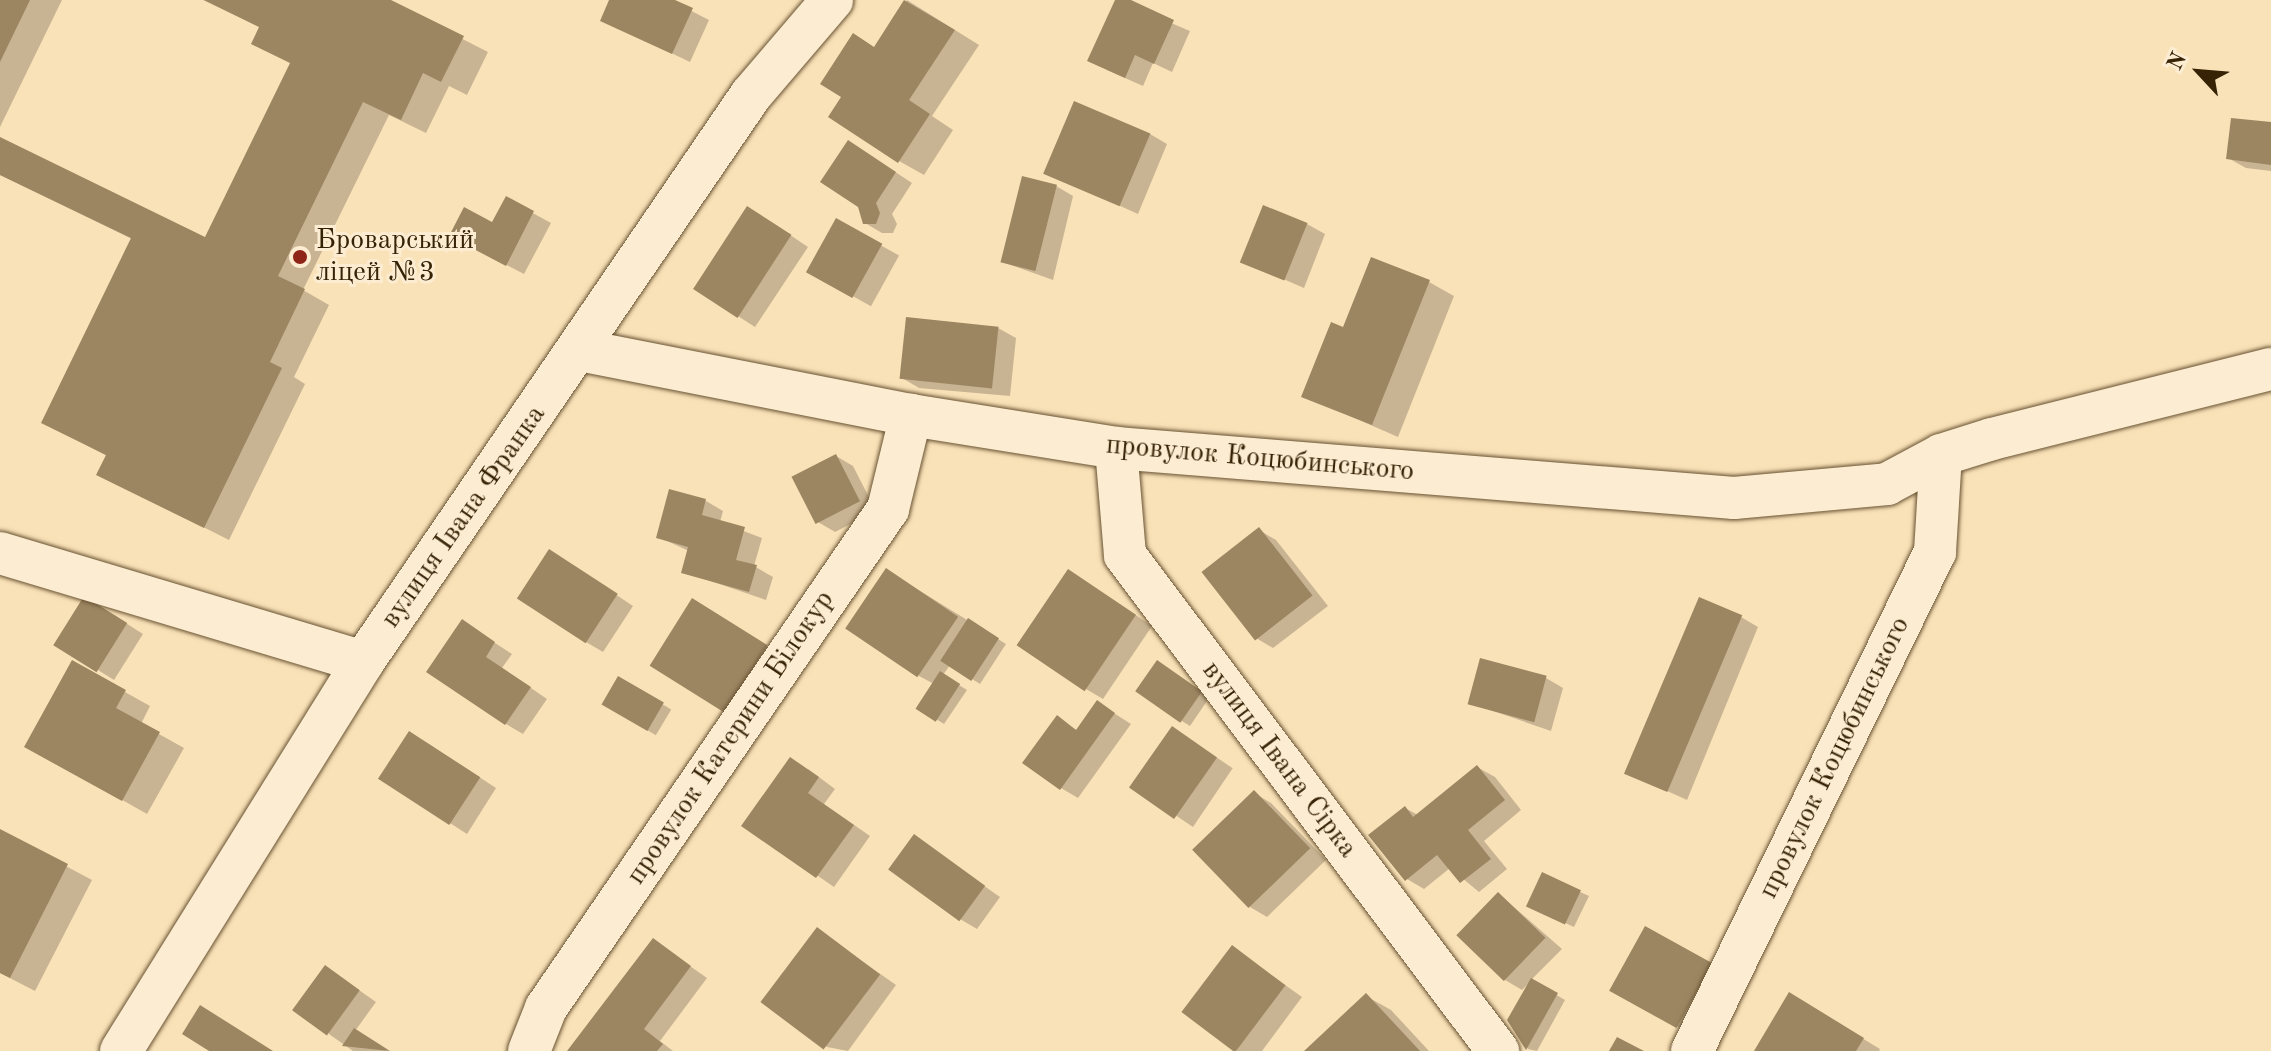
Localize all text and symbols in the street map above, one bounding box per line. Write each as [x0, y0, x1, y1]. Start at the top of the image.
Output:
north arrow [2159, 32, 2239, 112]
text: N [2164, 49, 2191, 74]
place label: Броварський ліцей №3 [316, 224, 474, 290]
marker: Броварський ліцей №3 [291, 248, 309, 266]
street label: вулиця Івана Франка [375, 399, 553, 635]
street label: провулок Коцюбинського [1105, 429, 1415, 489]
street label: провулок Катерини Білокур [620, 585, 842, 891]
street label: провулок Коцюбинського [1752, 612, 1918, 904]
street label: вулиця Івана Сірка [1194, 655, 1364, 865]

